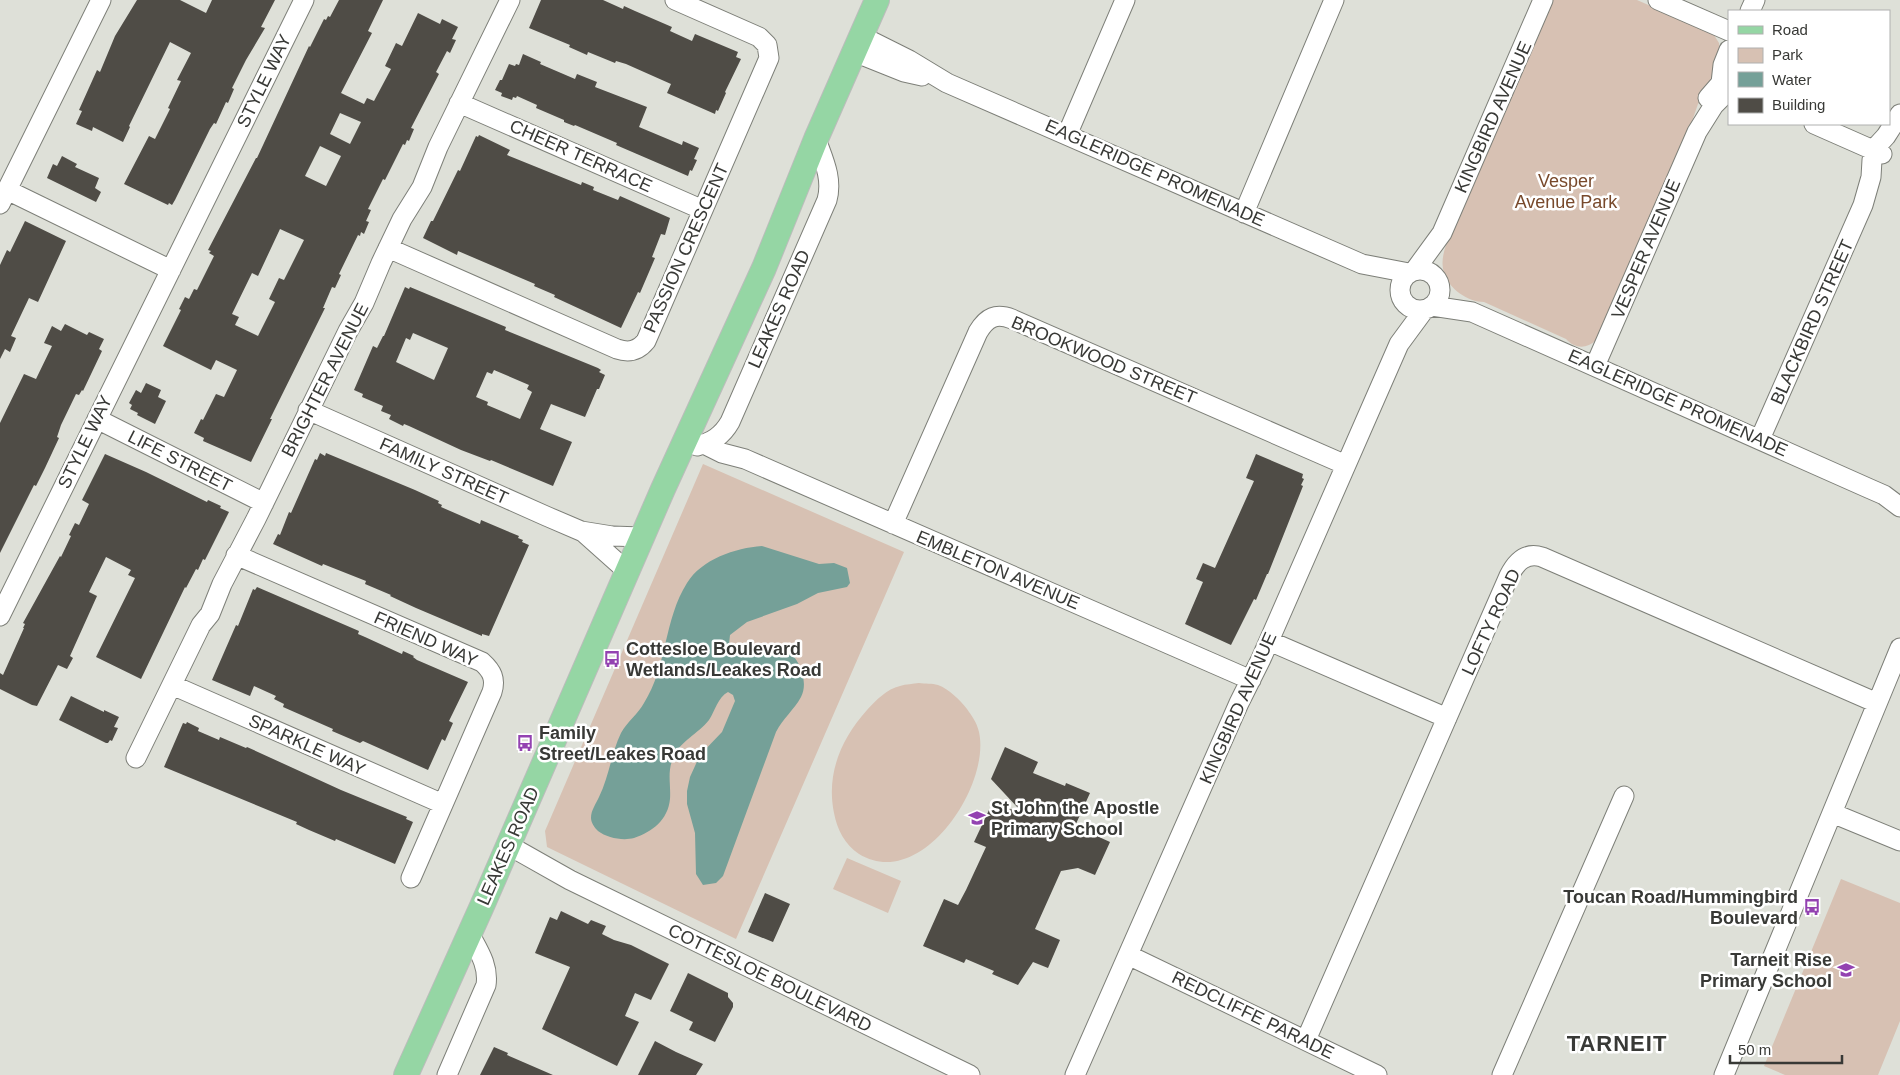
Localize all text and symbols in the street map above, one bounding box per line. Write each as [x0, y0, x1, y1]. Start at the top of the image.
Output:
legend [1728, 10, 1890, 125]
text: Road [1772, 21, 1808, 38]
street label: STYLE WAY [233, 31, 295, 131]
street label: KINGBIRD AVENUE [1451, 38, 1535, 196]
text: Park [1772, 46, 1803, 63]
text: Water [1772, 71, 1811, 88]
text: Building [1772, 96, 1825, 113]
street label: EAGLERIDGE PROMENADE [1042, 115, 1268, 231]
street label: CHEER TERRACE [507, 116, 655, 196]
street label: PASSION CRESCENT [640, 160, 732, 336]
park label: Vesper Avenue Park [1515, 171, 1618, 212]
street label: VESPER AVENUE [1608, 176, 1684, 322]
street label: BLACKBIRD STREET [1767, 237, 1857, 407]
street label: LEAKES ROAD [744, 247, 814, 371]
street label: BRIGHTER AVENUE [278, 300, 372, 460]
street label: BROOKWOOD STREET [1008, 312, 1200, 408]
street label: EAGLERIDGE PROMENADE [1565, 345, 1791, 461]
street label: STYLE WAY [54, 392, 116, 492]
street label: LIFE STREET [125, 426, 235, 496]
street label: FAMILY STREET [377, 434, 511, 508]
street label: EMBLETON AVENUE [913, 527, 1083, 613]
street label: LOFTY ROAD [1458, 566, 1524, 678]
street label: FRIEND WAY [371, 607, 481, 671]
street label: KINGBIRD AVENUE [1196, 629, 1280, 787]
place label: Cottesloe Boulevard Wetlands/Leakes Road [626, 639, 822, 680]
bus stop icon: Cottesloe Boulevard Wetlands/Leakes Road [602, 649, 622, 669]
street label: SPARKLE WAY [246, 710, 368, 780]
place label: Family Street/Leakes Road [539, 723, 706, 764]
bus stop icon: Family Street/Leakes Road [515, 733, 535, 753]
street label: LEAKES ROAD [473, 784, 543, 908]
place label: St John the Apostle Primary School [991, 798, 1159, 839]
school or university icon: St John the Apostle Primary School [967, 808, 987, 828]
place label: Toucan Road/Hummingbird Boulevard [1563, 887, 1798, 928]
bus stop icon: Toucan Road/Hummingbird Boulevard [1802, 897, 1822, 917]
street label: COTTESLOE BOULEVARD [665, 920, 875, 1036]
place label: Tarneit Rise Primary School [1700, 950, 1832, 991]
school or university icon: Tarneit Rise Primary School [1836, 960, 1856, 980]
street label: REDCLIFFE PARADE [1169, 967, 1337, 1063]
district label: TARNEIT [1567, 1031, 1667, 1056]
scale bar [1730, 1032, 1842, 1064]
text: 50 m [1738, 1041, 1771, 1058]

